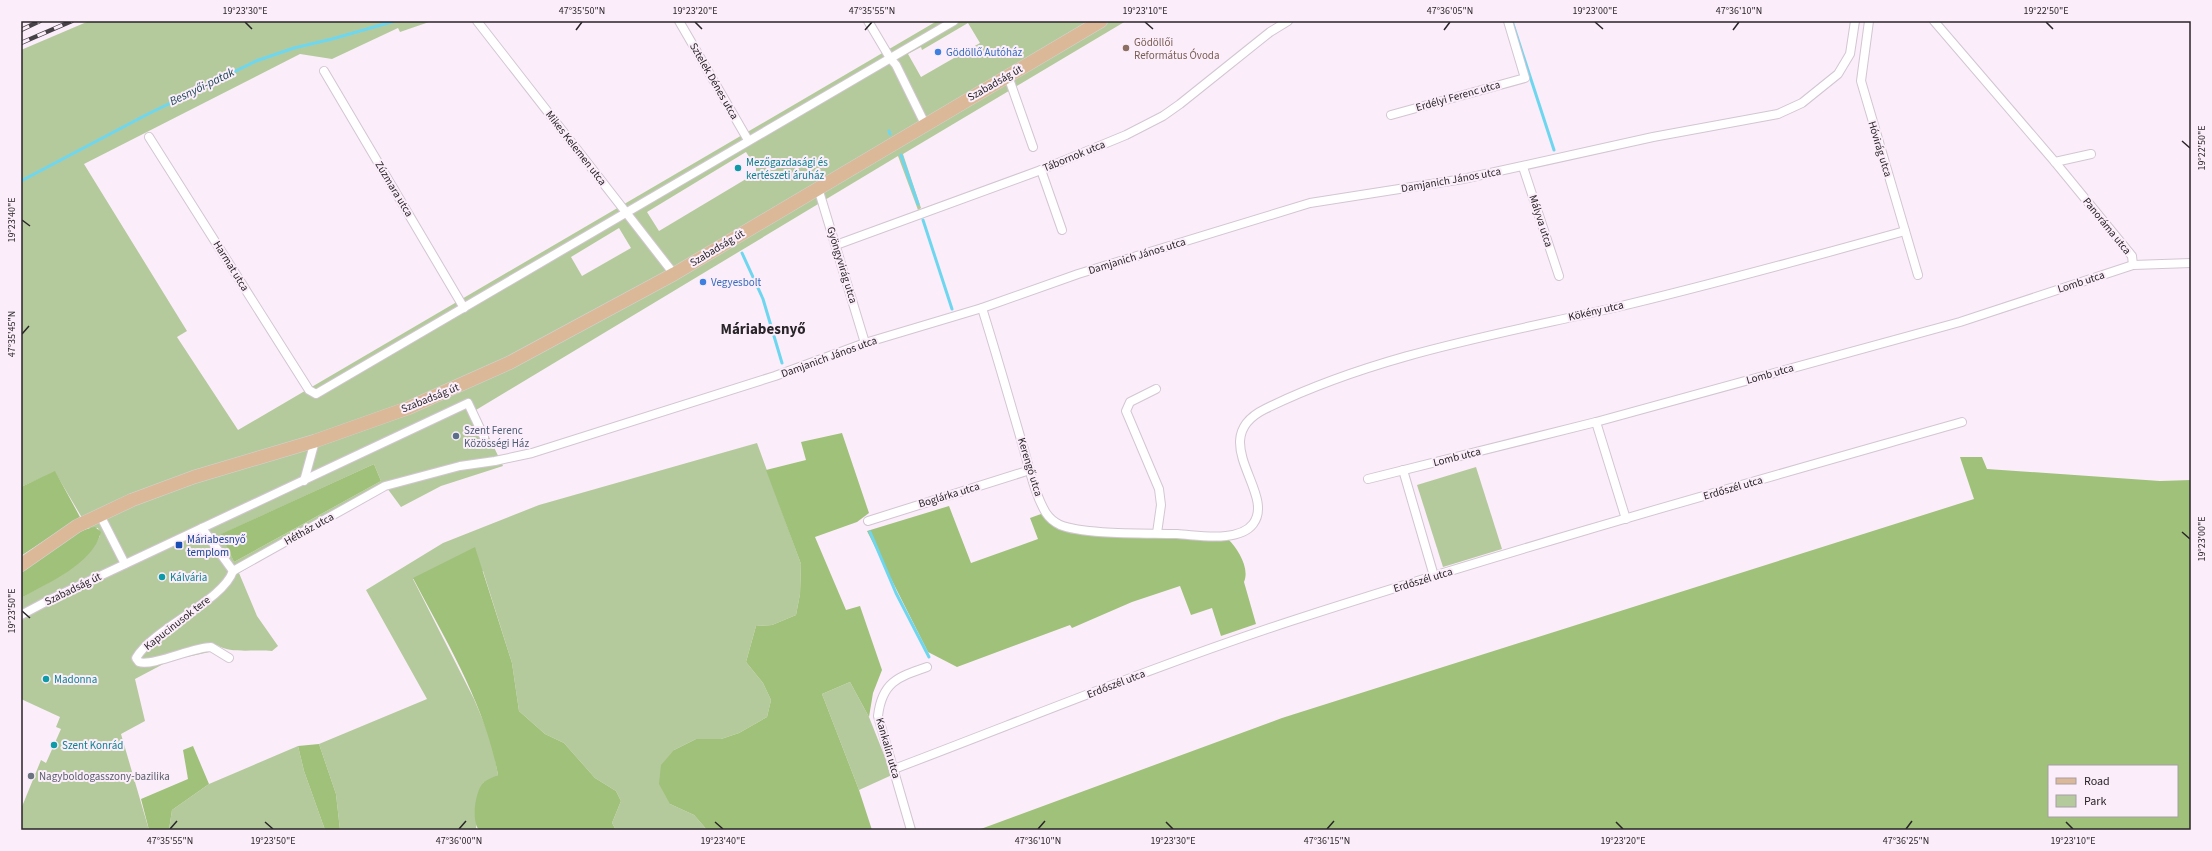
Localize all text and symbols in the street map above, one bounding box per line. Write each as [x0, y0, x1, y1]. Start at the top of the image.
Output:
text: 19°23'30"E [222, 4, 268, 18]
text: 47°35'50"N [559, 4, 605, 18]
text: 19°23'20"E [672, 4, 718, 18]
text: 47°35'55"N [849, 4, 895, 18]
text: 19°23'10"E [1122, 4, 1168, 18]
text: 47°36'05"N [1427, 4, 1473, 18]
text: 19°23'00"E [1572, 4, 1618, 18]
text: 47°36'10"N [1716, 4, 1762, 18]
text: 19°22'50"E [2023, 4, 2069, 18]
place label: Gödöllői Református Óvoda [1134, 35, 1220, 63]
street label: Sztelek Dénes utca [686, 40, 742, 122]
marker: Gödöllői Református Óvoda [1121, 43, 1131, 53]
place label: Gödöllő Autóház [946, 45, 1023, 60]
marker: Gödöllő Autóház [933, 47, 943, 57]
street label: Szabadság út [965, 61, 1025, 105]
water label: Besnyői-patak [167, 64, 238, 110]
street label: Erdélyi Ferenc utca [1414, 77, 1502, 115]
street label: Mikes Kelemen utca [542, 108, 610, 188]
street label: Hóvirág utca [1864, 119, 1896, 179]
text: 19°22'50"E [2195, 125, 2209, 171]
street label: Tábornok utca [1041, 137, 1107, 175]
place label: Mezőgazdasági és kertészeti áruház [746, 155, 828, 183]
street label: Zúzmara utca [372, 158, 416, 220]
marker: Mezőgazdasági és kertészeti áruház [733, 163, 743, 173]
street label: Damjanich János utca [1400, 164, 1502, 196]
street label: Mályva utca [1525, 193, 1557, 249]
street label: Panoráma utca [2079, 194, 2135, 258]
text: 19°23'40"E [5, 197, 19, 243]
street label: Gyöngyvirág utca [823, 225, 861, 305]
street label: Szabadság út [687, 226, 747, 270]
street label: Damjanich János utca [1086, 234, 1188, 278]
street label: Harmat utca [210, 238, 252, 294]
street label: Lomb utca [2056, 267, 2106, 297]
place label: Vegyesbolt [711, 275, 762, 290]
marker: Vegyesbolt [698, 277, 708, 287]
street label: Kökény utca [1567, 297, 1625, 325]
text: 47°35'45"N [5, 311, 19, 357]
district label: Máriabesnyő [721, 319, 805, 340]
street label: Damjanich János utca [779, 333, 879, 381]
street label: Lomb utca [1745, 360, 1795, 388]
street label: Szabadság út [399, 380, 461, 416]
place label: Szent Ferenc Közösségi Ház [464, 423, 529, 451]
marker: Szent Ferenc Közösségi Ház [451, 431, 461, 441]
street label: Kerengő utca [1014, 436, 1046, 498]
street label: Lomb utca [1432, 444, 1482, 470]
street label: Erdőszél utca [1702, 472, 1764, 504]
street label: Boglárka utca [917, 479, 981, 511]
street label: Hétház utca [281, 509, 337, 549]
text: 19°23'00"E [2195, 516, 2209, 562]
place label: Máriabesnyő templom [187, 532, 246, 560]
marker: Máriabesnyő templom [174, 540, 184, 550]
street label: Erdőszél utca [1392, 564, 1454, 596]
street label: Szabadság út [42, 569, 104, 609]
place label: Kálvária [170, 570, 207, 585]
marker: Kálvária [157, 572, 167, 582]
text: 19°23'50"E [5, 588, 19, 634]
street label: Kapucinusok tere [141, 592, 214, 654]
street label: Erdőszél utca [1085, 666, 1147, 702]
place label: Madonna [54, 672, 97, 687]
marker: Madonna [41, 674, 51, 684]
street label: Kankalin utca [872, 716, 904, 780]
place label: Szent Konrád [62, 738, 123, 753]
marker: Szent Konrád [49, 740, 59, 750]
legend [2048, 765, 2178, 817]
place label: Nagyboldogasszony-bazilika [39, 769, 170, 784]
marker: Nagyboldogasszony-bazilika [26, 771, 36, 781]
text: Road [2084, 773, 2110, 790]
text: Park [2084, 793, 2106, 810]
text: 47°35'55"N [147, 834, 193, 848]
text: 19°23'50"E [250, 834, 296, 848]
text: 47°36'00"N [436, 834, 482, 848]
text: 19°23'40"E [700, 834, 746, 848]
text: 47°36'10"N [1015, 834, 1061, 848]
text: 19°23'30"E [1150, 834, 1196, 848]
text: 47°36'15"N [1304, 834, 1350, 848]
text: 19°23'20"E [1600, 834, 1646, 848]
text: 47°36'25"N [1883, 834, 1929, 848]
text: 19°23'10"E [2050, 834, 2096, 848]

